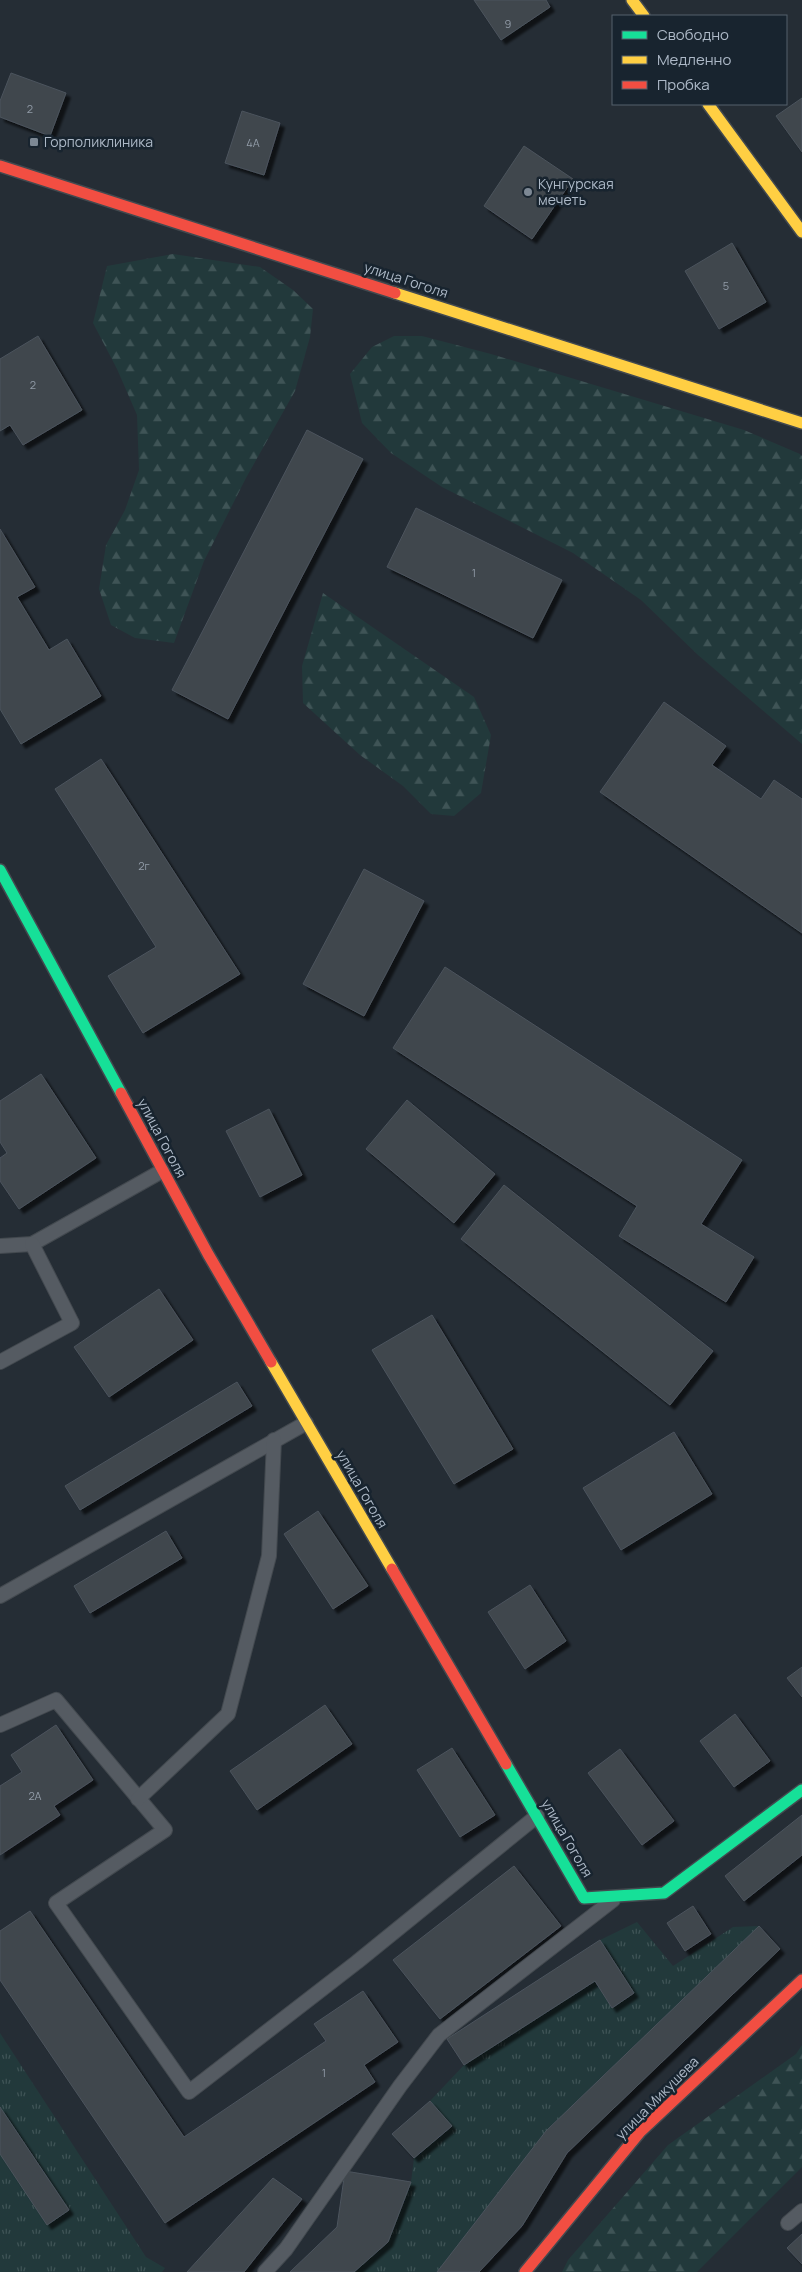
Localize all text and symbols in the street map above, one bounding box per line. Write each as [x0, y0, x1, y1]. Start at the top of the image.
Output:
legend [612, 15, 787, 105]
house number: 9 [505, 16, 512, 31]
text: Свободно [657, 24, 729, 45]
text: Медленно [657, 49, 731, 70]
text: Пробка [657, 74, 710, 95]
house number: 2 [27, 101, 33, 116]
place label: Горполиклиника [44, 132, 153, 151]
house number: 4А [246, 135, 260, 150]
marker: Горполиклиника [28, 136, 40, 148]
place label: Кунгурская мечеть [538, 174, 614, 209]
marker: Кунгурская мечеть [522, 186, 534, 198]
street label: улица Гоголя [362, 257, 451, 302]
house number: 5 [723, 278, 729, 293]
house number: 2 [30, 377, 36, 392]
house number: 1 [472, 565, 476, 580]
house number: 2г [138, 858, 150, 873]
street label: улица Гоголя [134, 1095, 191, 1181]
street label: улица Гоголя [332, 1446, 393, 1531]
house number: 2А [28, 1788, 42, 1803]
street label: улица Гоголя [537, 1795, 598, 1880]
street label: улица Микушева [611, 2052, 702, 2143]
house number: 1 [322, 2065, 326, 2080]

